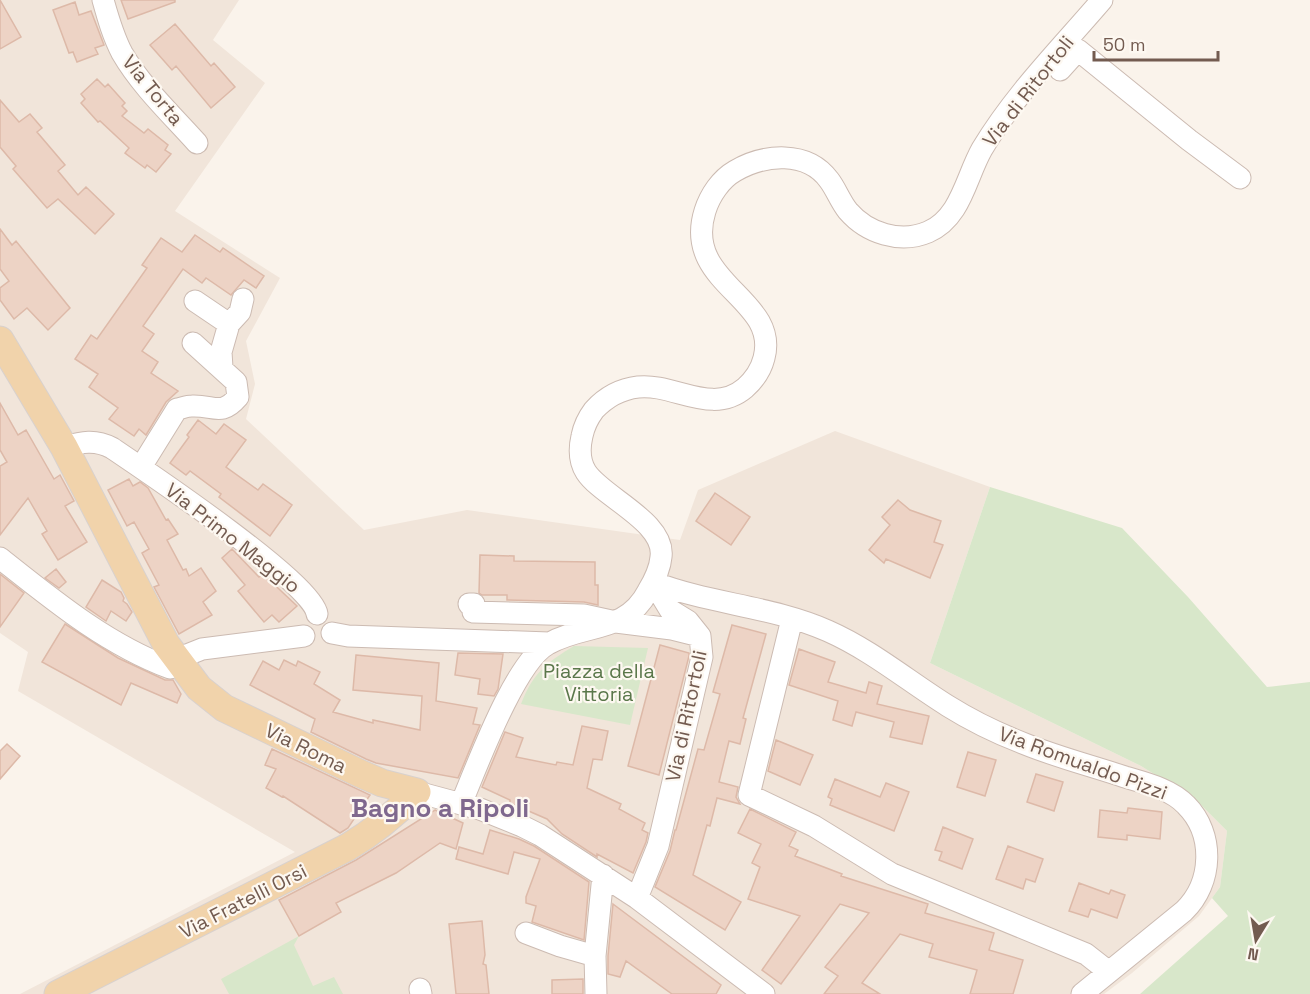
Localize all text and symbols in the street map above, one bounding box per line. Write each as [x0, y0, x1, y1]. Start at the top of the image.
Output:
scale bar [1094, 24, 1218, 62]
street label: Via di Ritortoli [976, 30, 1080, 152]
text: 50 m [1103, 33, 1145, 56]
street label: Via Torta [117, 49, 189, 131]
street label: Via Primo Maggio [160, 477, 306, 599]
street label: Via di Ritortoli [659, 648, 713, 784]
park label: Piazza della Vittoria [543, 658, 655, 707]
street label: Via Roma [261, 717, 351, 779]
street label: Via Romualdo Pizzi [995, 720, 1171, 806]
district label: Bagno a Ripoli [351, 791, 529, 825]
street label: Via Fratelli Orsi [175, 858, 311, 944]
north arrow [1226, 910, 1286, 970]
text: N [1246, 943, 1261, 966]

